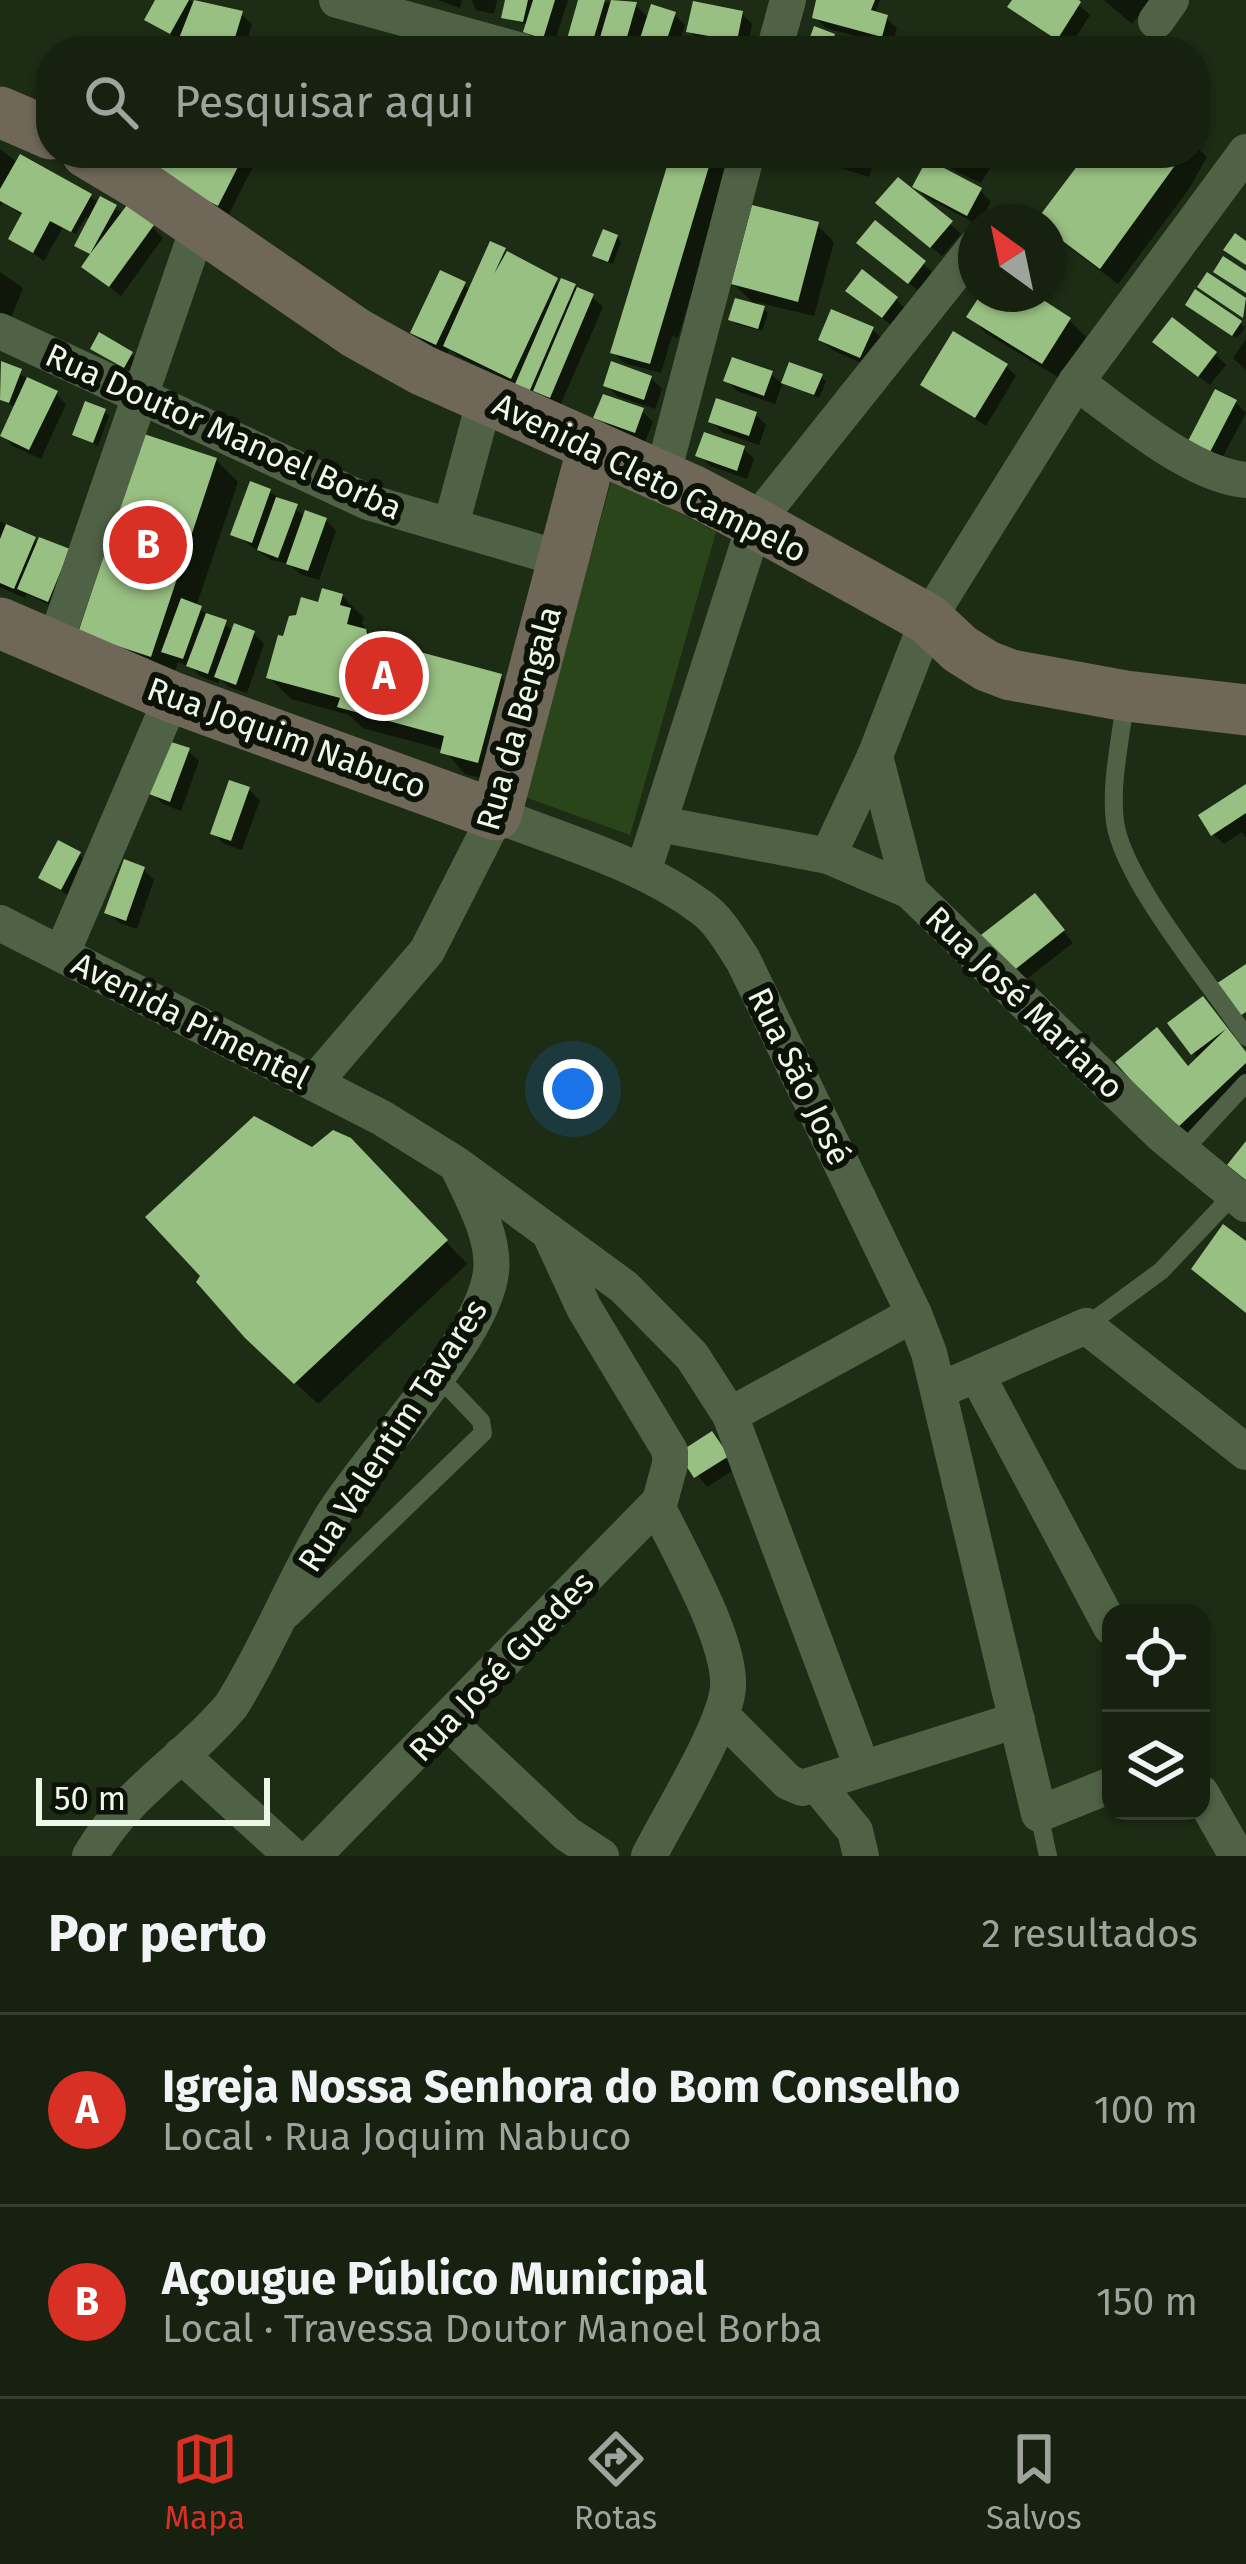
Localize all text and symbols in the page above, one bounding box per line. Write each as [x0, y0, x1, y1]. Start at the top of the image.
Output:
search box [36, 36, 1210, 168]
icon: search [78, 69, 144, 135]
text: Pesquisar aqui [174, 75, 475, 129]
north arrow [958, 204, 1066, 312]
street label: Rua Doutor Manoel Borba [39, 335, 408, 529]
street label: Avenida Cleto Campelo [486, 385, 813, 571]
pin: B [109, 500, 187, 590]
street label: Rua da Bengala [468, 602, 570, 835]
pin: A [345, 631, 423, 721]
street label: Rua Joquim Nabuco [142, 669, 432, 807]
street label: Rua José Mariano [917, 898, 1132, 1107]
street label: Avenida Pimentel [65, 944, 316, 1098]
street label: Rua São José [739, 981, 859, 1172]
your location [543, 1059, 603, 1119]
street label: Rua Valentim Tavares [290, 1292, 496, 1579]
street label: Rua José Guedes [401, 1563, 602, 1770]
map controls [1102, 1604, 1210, 1820]
button: locate [1102, 1604, 1210, 1712]
button: layers [1102, 1712, 1210, 1820]
scale bar [36, 1772, 270, 1825]
text: 50 m [54, 1779, 126, 1819]
text: Por perto [48, 1903, 267, 1965]
text: 2 resultados [982, 1911, 1198, 1957]
text: Igreja Nossa Senhora do Bom Conselho [162, 2060, 960, 2114]
text: A [75, 2087, 99, 2133]
text: 100 m [1094, 2087, 1198, 2133]
text: Local · Rua Joquim Nabuco [162, 2114, 631, 2160]
text: Açougue Público Municipal [162, 2252, 707, 2306]
text: B [75, 2279, 99, 2325]
text: 150 m [1096, 2279, 1198, 2325]
text: Local · Travessa Doutor Manoel Borba [162, 2306, 823, 2352]
tab: Mapa [164, 2426, 245, 2538]
tab: Rotas [574, 2426, 657, 2538]
tab: Salvos [986, 2426, 1082, 2538]

